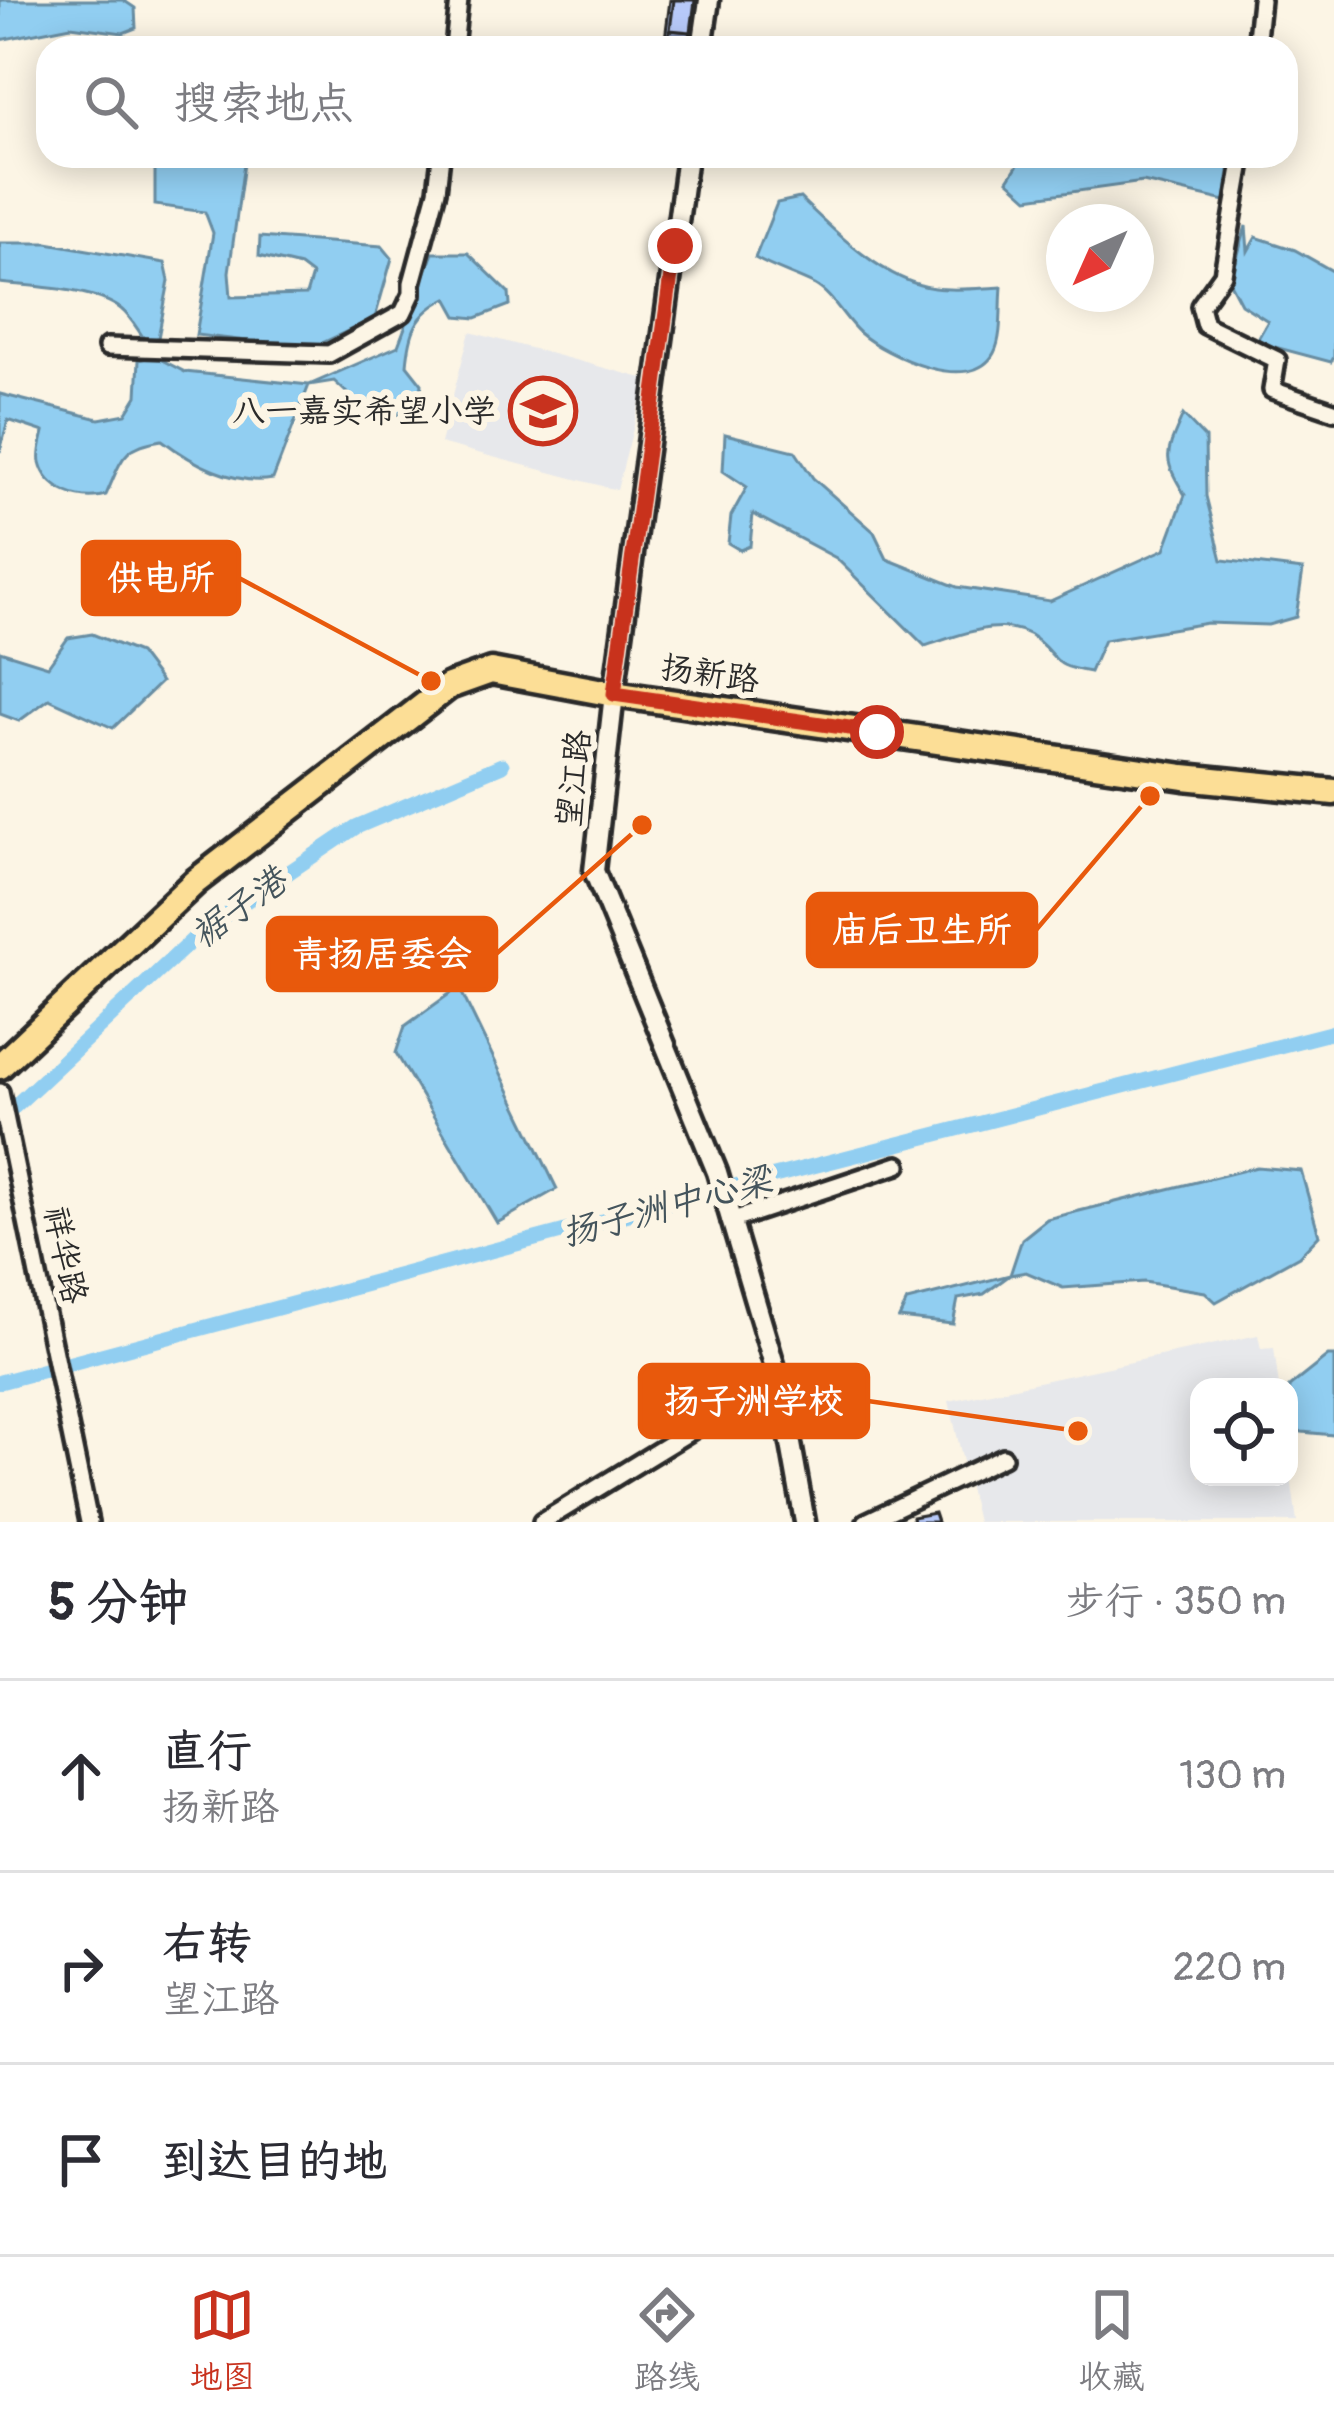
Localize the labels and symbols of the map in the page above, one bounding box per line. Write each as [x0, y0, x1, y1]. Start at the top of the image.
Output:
north arrow [1046, 204, 1154, 312]
route end [648, 219, 702, 273]
school or university icon: 八一嘉实希望小学 [508, 376, 578, 446]
place label: 八一嘉实希望小学 [232, 391, 496, 432]
callout: 供电所 [83, 542, 239, 614]
text: 供电所 [107, 556, 215, 601]
street label: 扬新路 [658, 647, 762, 701]
route start [850, 705, 904, 759]
street label: 望江路 [548, 728, 600, 830]
water label: 裾子港 [182, 856, 298, 958]
callout: 庙后卫生所 [808, 894, 1036, 966]
text: 庙后卫生所 [832, 908, 1012, 953]
callout: 青扬居委会 [268, 918, 496, 990]
text: 青扬居委会 [292, 932, 472, 977]
water label: 扬子洲中心梁 [557, 1157, 779, 1257]
street label: 祥华路 [35, 1202, 95, 1308]
callout: 扬子洲学校 [640, 1365, 868, 1437]
text: 扬子洲学校 [664, 1379, 844, 1424]

